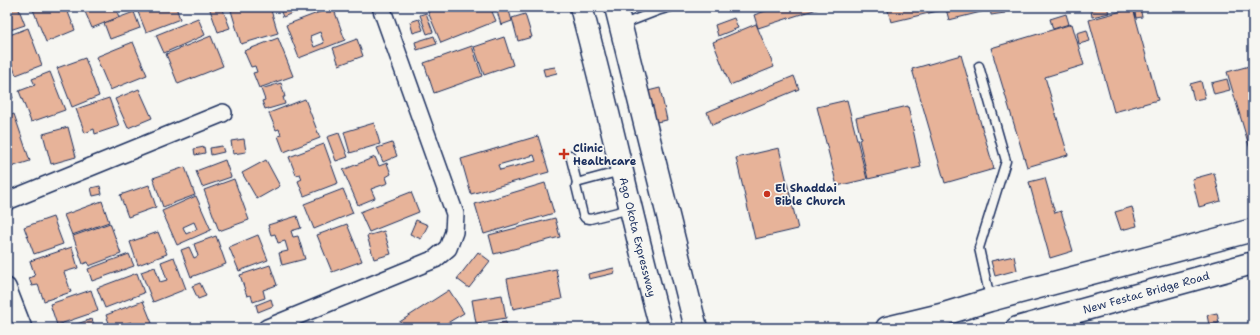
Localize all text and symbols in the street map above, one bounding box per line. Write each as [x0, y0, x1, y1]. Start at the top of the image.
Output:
place label: Clinic Healthcare [573, 141, 637, 169]
marker: Clinic Healthcare [558, 148, 570, 160]
street label: Ago Okota Expressway [616, 176, 660, 299]
place label: El Shaddai Bible Church [775, 181, 846, 209]
marker: El Shaddai Bible Church [762, 189, 772, 199]
street label: New Festac Bridge Road [1081, 268, 1211, 317]

